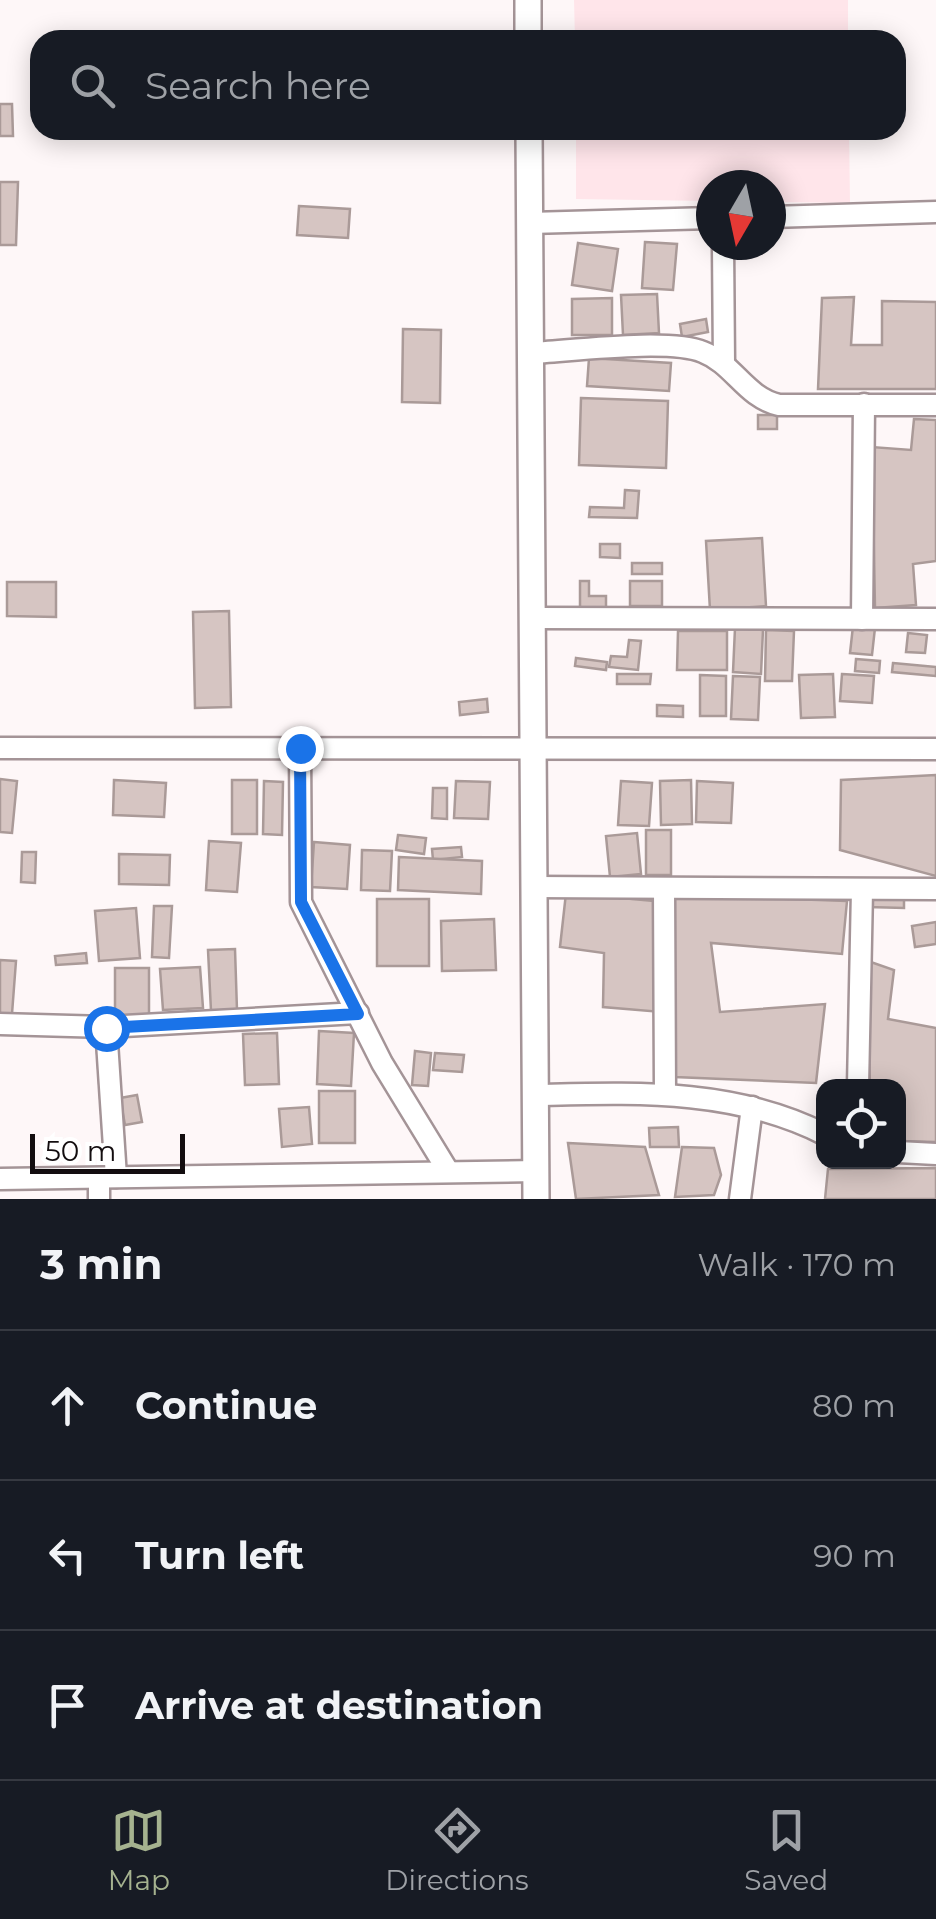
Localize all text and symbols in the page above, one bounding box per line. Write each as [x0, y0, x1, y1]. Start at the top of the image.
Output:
search box [30, 30, 906, 140]
icon: search [65, 58, 120, 113]
text: Search here [145, 62, 371, 109]
north arrow [696, 170, 786, 260]
route end [278, 726, 324, 772]
route start [84, 1006, 130, 1052]
map controls [816, 1079, 906, 1169]
button: locate [816, 1079, 906, 1169]
scale bar [30, 1129, 185, 1174]
text: 50 m [45, 1134, 116, 1168]
text: 3 min [40, 1238, 162, 1290]
text: Walk · 170 m [697, 1245, 896, 1284]
icon: ahead [40, 1378, 95, 1433]
text: Continue [135, 1382, 317, 1429]
text: 80 m [812, 1386, 896, 1425]
icon: left [40, 1528, 95, 1583]
text: Turn left [135, 1532, 304, 1579]
text: 90 m [813, 1536, 896, 1575]
icon: arrive [40, 1678, 95, 1733]
text: Arrive at destination [135, 1682, 543, 1729]
tab: Map [108, 1803, 170, 1897]
tab: Directions [385, 1803, 529, 1897]
tab: Saved [744, 1803, 828, 1897]

